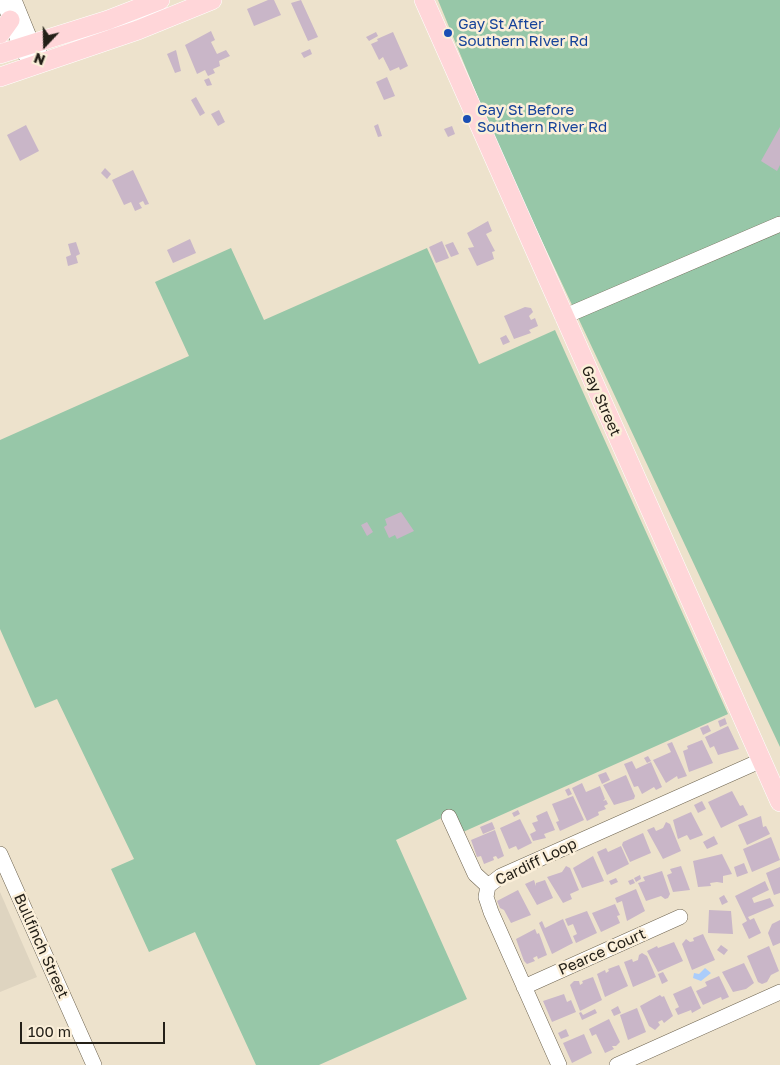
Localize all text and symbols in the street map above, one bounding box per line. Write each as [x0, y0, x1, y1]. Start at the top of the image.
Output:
place label: Gay St After Southern River Rd [458, 15, 588, 50]
north arrow [20, 20, 70, 70]
marker: Gay St After Southern River Rd [442, 27, 454, 39]
text: N [31, 50, 47, 69]
place label: Gay St Before Southern River Rd [477, 101, 607, 136]
marker: Gay St Before Southern River Rd [461, 113, 473, 125]
street label: Gay Street [577, 363, 625, 439]
street label: Cardiff Loop [492, 835, 580, 889]
street label: Bullfinch Street [10, 891, 72, 1001]
street label: Pearce Court [556, 925, 648, 979]
scale bar [22, 1012, 168, 1044]
text: 100 m [28, 1022, 71, 1040]

